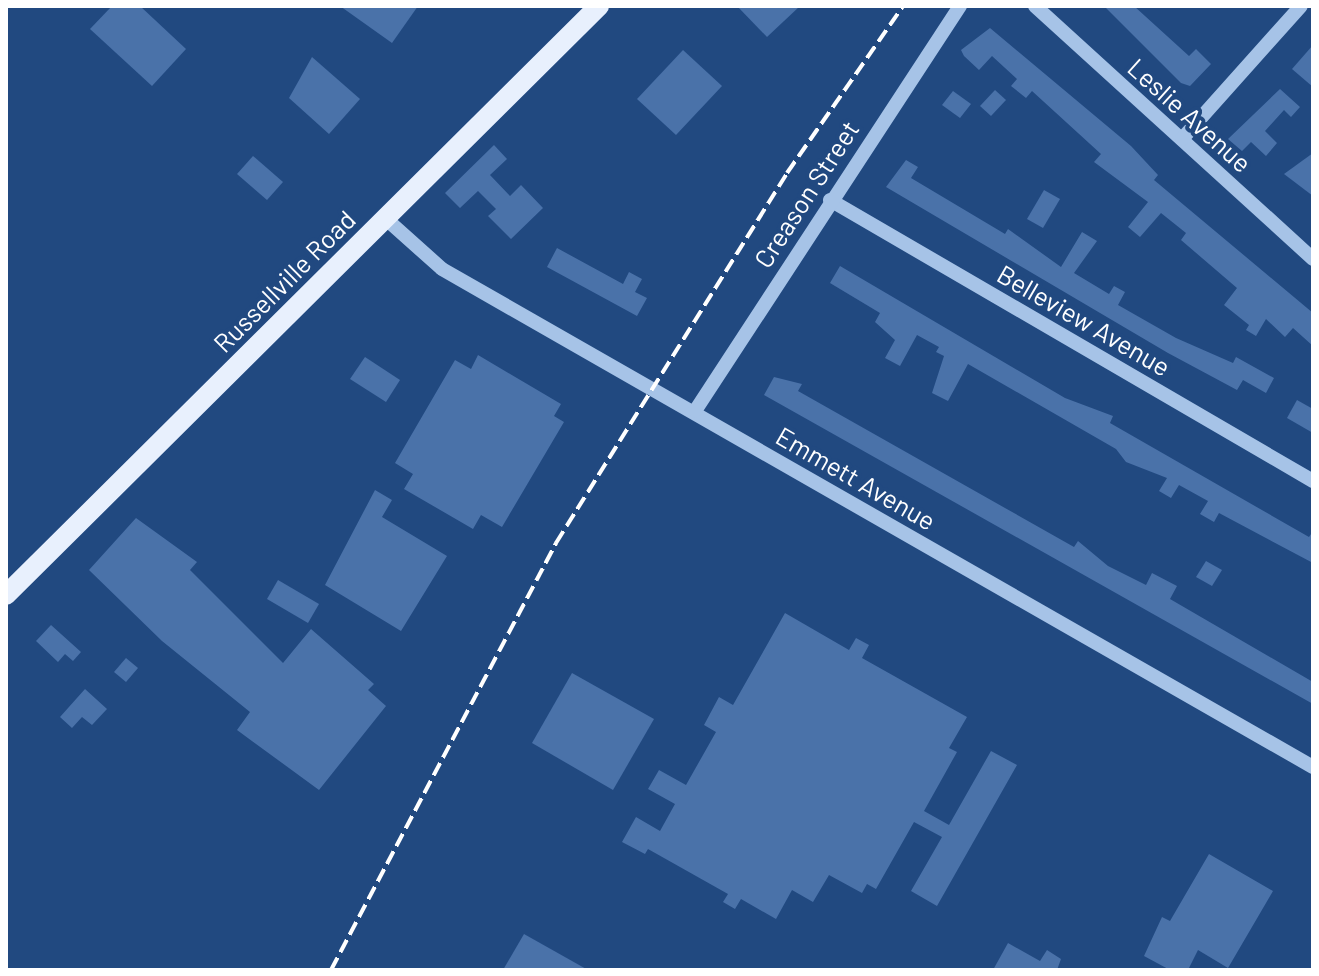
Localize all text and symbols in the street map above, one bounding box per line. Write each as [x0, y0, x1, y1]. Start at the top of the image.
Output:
street label: Leslie Avenue [1122, 51, 1258, 179]
street label: Creason Street [747, 115, 865, 273]
street label: Russellville Road [207, 204, 361, 358]
street label: Belleview Avenue [992, 258, 1176, 382]
street label: Emmett Avenue [771, 420, 941, 536]

